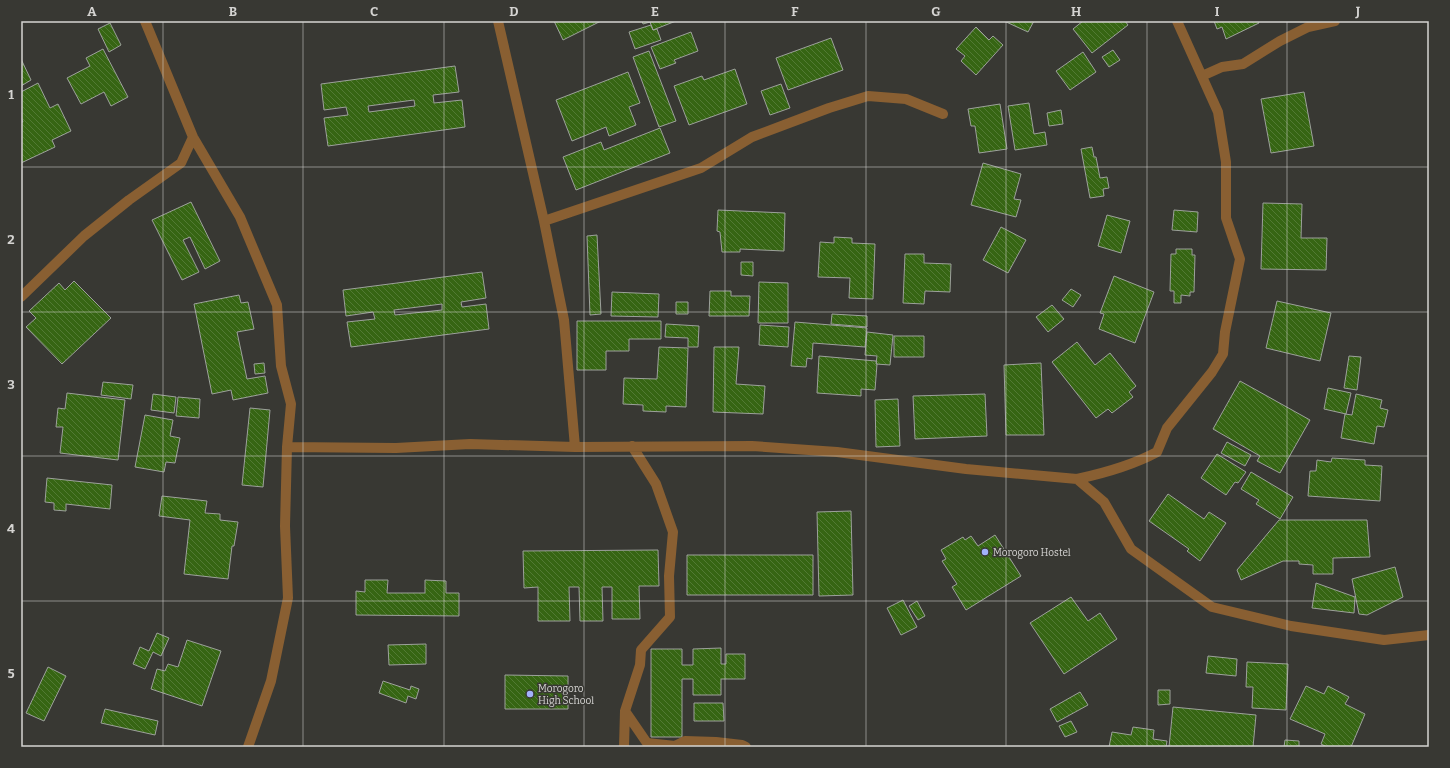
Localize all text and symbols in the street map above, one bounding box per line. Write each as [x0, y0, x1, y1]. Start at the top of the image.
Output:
text: A [87, 4, 97, 19]
text: B [229, 4, 237, 19]
text: C [370, 4, 378, 19]
text: D [509, 4, 519, 19]
text: E [651, 4, 659, 19]
text: F [791, 4, 799, 19]
text: G [931, 4, 941, 19]
text: H [1071, 4, 1081, 19]
text: I [1215, 4, 1220, 19]
text: J [1355, 4, 1361, 19]
text: 1 [8, 87, 14, 102]
text: 2 [7, 232, 15, 247]
text: 3 [7, 377, 15, 392]
text: 4 [7, 521, 15, 536]
marker: Morogoro Hostel [980, 547, 990, 557]
place label: Morogoro Hostel [993, 547, 1071, 559]
text: 5 [7, 666, 15, 681]
place label: Morogoro High School [538, 683, 594, 707]
marker: Morogoro High School [525, 689, 535, 699]

